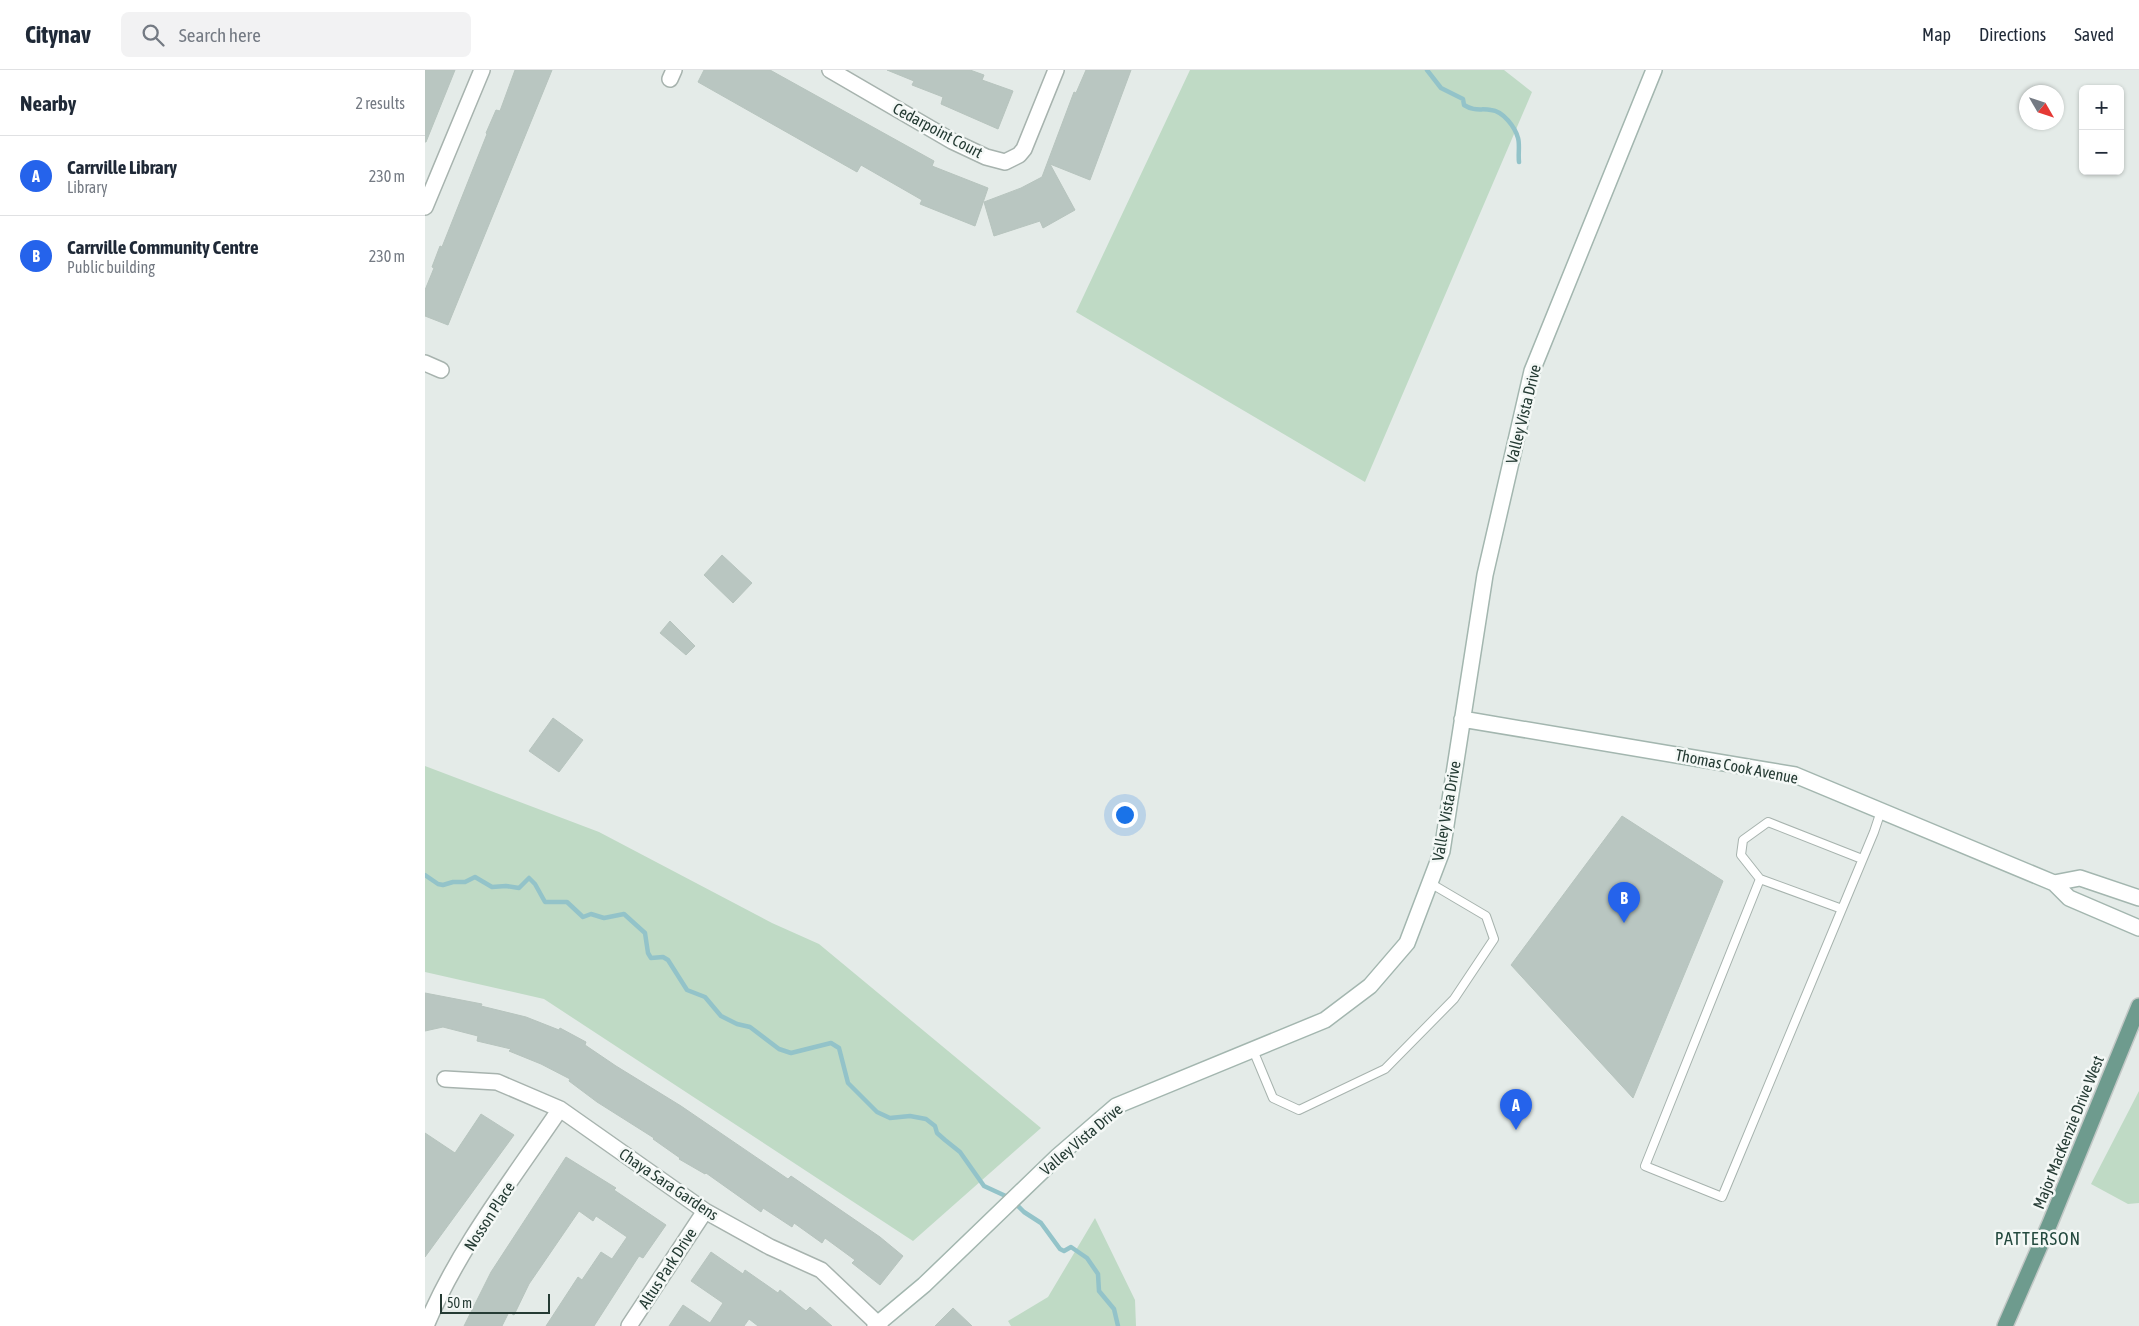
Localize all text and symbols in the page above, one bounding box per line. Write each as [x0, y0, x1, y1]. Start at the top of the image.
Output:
search box [121, 12, 471, 57]
text: Citynav [25, 21, 91, 48]
icon: search [139, 21, 167, 49]
text: Search here [179, 24, 261, 46]
text: Map [1922, 24, 1951, 45]
text: Directions [1979, 24, 2046, 45]
text: Saved [2074, 24, 2114, 45]
north arrow [2019, 85, 2064, 130]
map controls [2079, 85, 2124, 175]
button: + [2079, 85, 2124, 130]
text: Nearby [20, 91, 76, 115]
text: 2 results [355, 94, 405, 112]
street label: Cedarpoint Court [890, 99, 986, 162]
button: − [2079, 130, 2124, 175]
text: Carrville Library [67, 156, 177, 178]
text: A [32, 167, 40, 185]
text: 230 m [369, 167, 405, 185]
text: Library [67, 178, 108, 196]
text: Carrville Community Centre [67, 236, 259, 258]
text: B [32, 247, 40, 265]
text: 230 m [369, 247, 405, 265]
text: Public building [67, 258, 155, 276]
street label: Valley Vista Drive [1502, 363, 1545, 466]
street label: Thomas Cook Avenue [1674, 745, 1800, 787]
street label: Valley Vista Drive [1428, 759, 1465, 863]
your location [1112, 802, 1138, 828]
pin: B [1608, 882, 1640, 923]
street label: Major MacKenzie Drive West [2029, 1052, 2108, 1212]
pin: A [1500, 1089, 1532, 1130]
street label: Valley Vista Drive [1036, 1099, 1126, 1179]
street label: Chaya Sara Gardens [616, 1144, 722, 1225]
street label: Nosson Place [460, 1178, 518, 1254]
street label: Altus Park Drive [634, 1224, 700, 1312]
district label: PATTERSON [1995, 1228, 2081, 1249]
scale bar [440, 1291, 550, 1314]
text: 50 m [447, 1295, 472, 1311]

